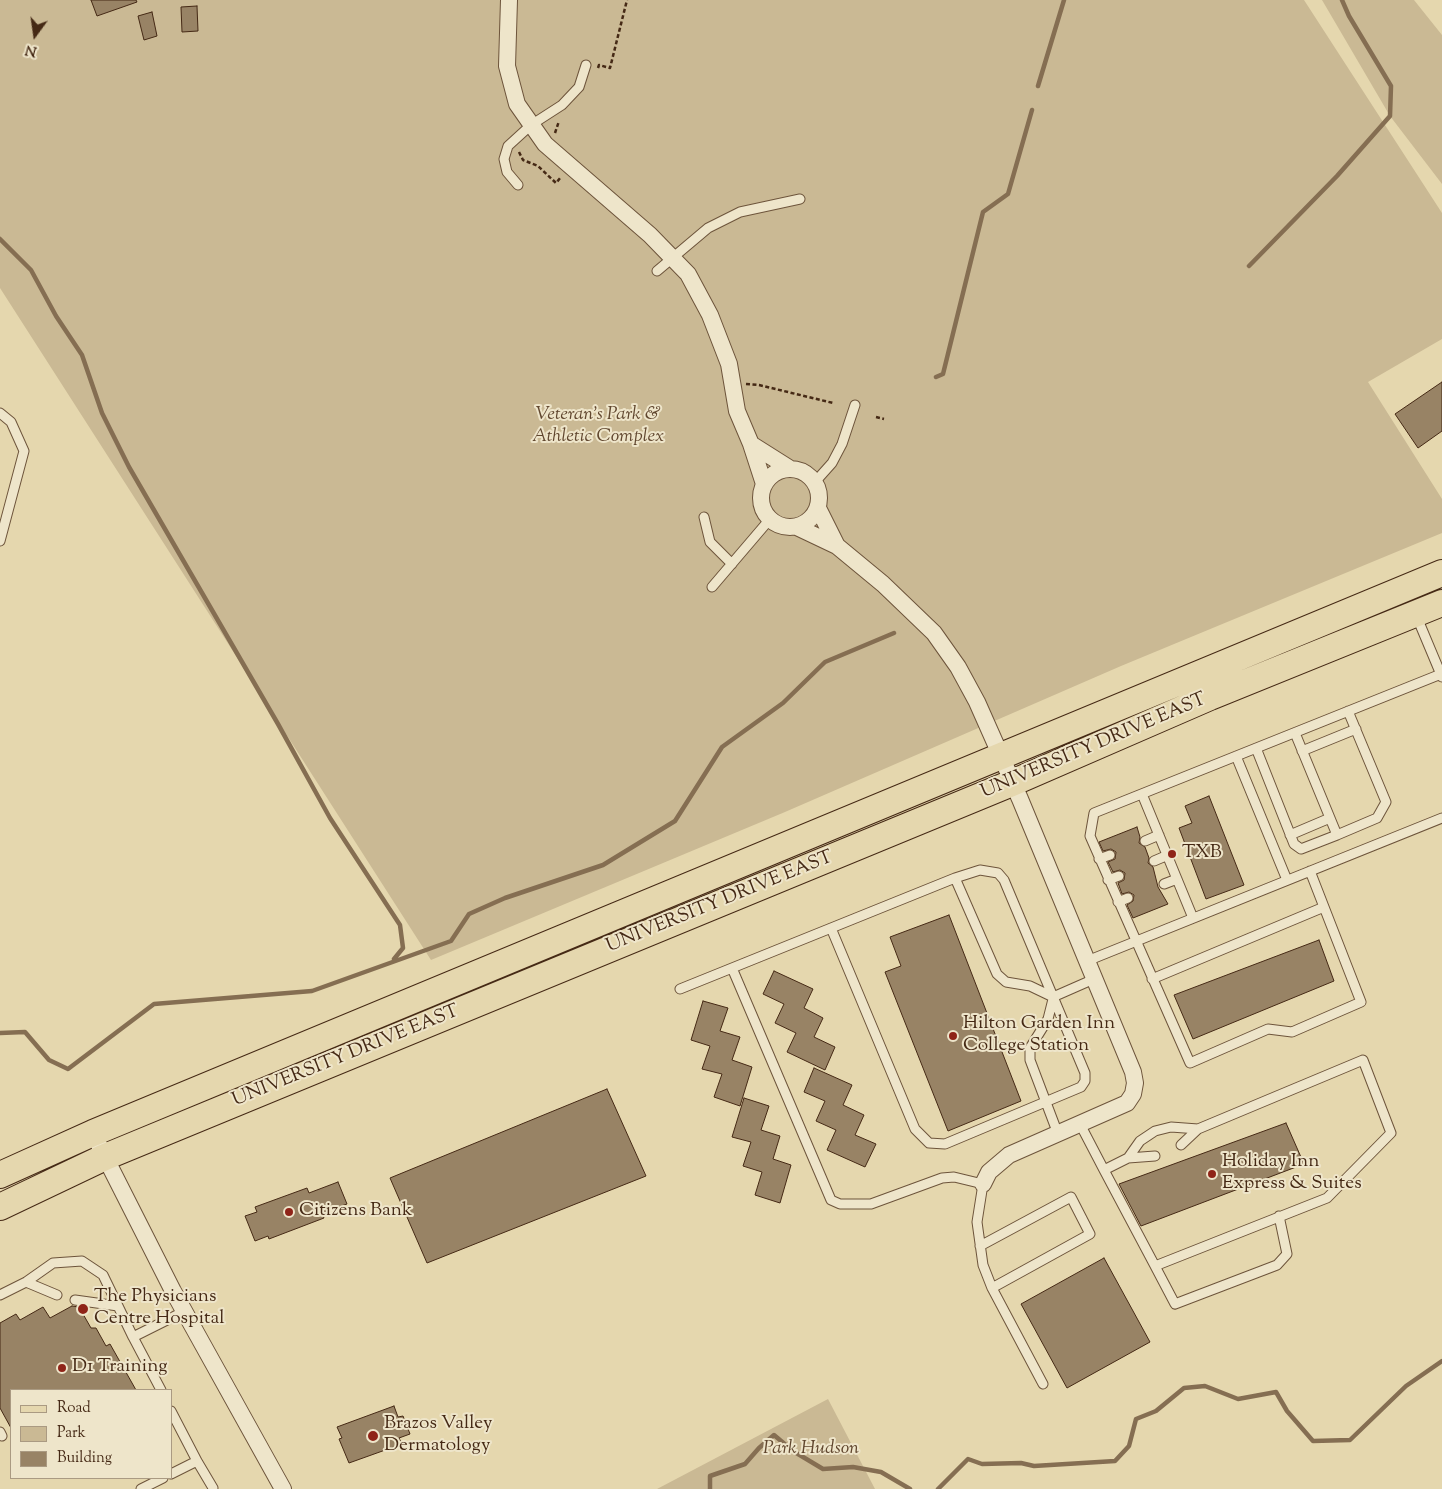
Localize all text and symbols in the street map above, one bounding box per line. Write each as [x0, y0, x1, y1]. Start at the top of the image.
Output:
north arrow [10, 10, 60, 60]
text: N [24, 38, 39, 61]
park label: Veteran's Park & Athletic Complex [532, 405, 664, 449]
street label: UNIVERSITY DRIVE EAST [978, 689, 1210, 805]
place label: TXB [1182, 843, 1222, 865]
street label: UNIVERSITY DRIVE EAST [603, 847, 837, 959]
marker: TXB [1166, 848, 1178, 860]
street label: UNIVERSITY DRIVE EAST [229, 1001, 463, 1113]
place label: Hilton Garden Inn College Station [963, 1014, 1115, 1058]
marker: Hilton Garden Inn College Station [947, 1030, 959, 1042]
place label: Holiday Inn Express & Suites [1222, 1152, 1362, 1196]
marker: Holiday Inn Express & Suites [1206, 1168, 1218, 1180]
place label: Citizens Bank [299, 1201, 412, 1223]
marker: Citizens Bank [283, 1206, 295, 1218]
place label: The Physicians Centre Hospital [94, 1287, 224, 1331]
marker: The Physicians Centre Hospital [76, 1302, 90, 1316]
place label: D1 Training [72, 1357, 167, 1379]
marker: D1 Training [56, 1362, 68, 1374]
legend [10, 1389, 172, 1479]
text: Road [57, 1398, 91, 1419]
place label: Brazos Valley Dermatology [384, 1414, 492, 1458]
text: Park [57, 1423, 86, 1444]
marker: Brazos Valley Dermatology [366, 1429, 380, 1443]
park label: Park Hudson [763, 1439, 859, 1461]
text: Building [57, 1448, 112, 1469]

